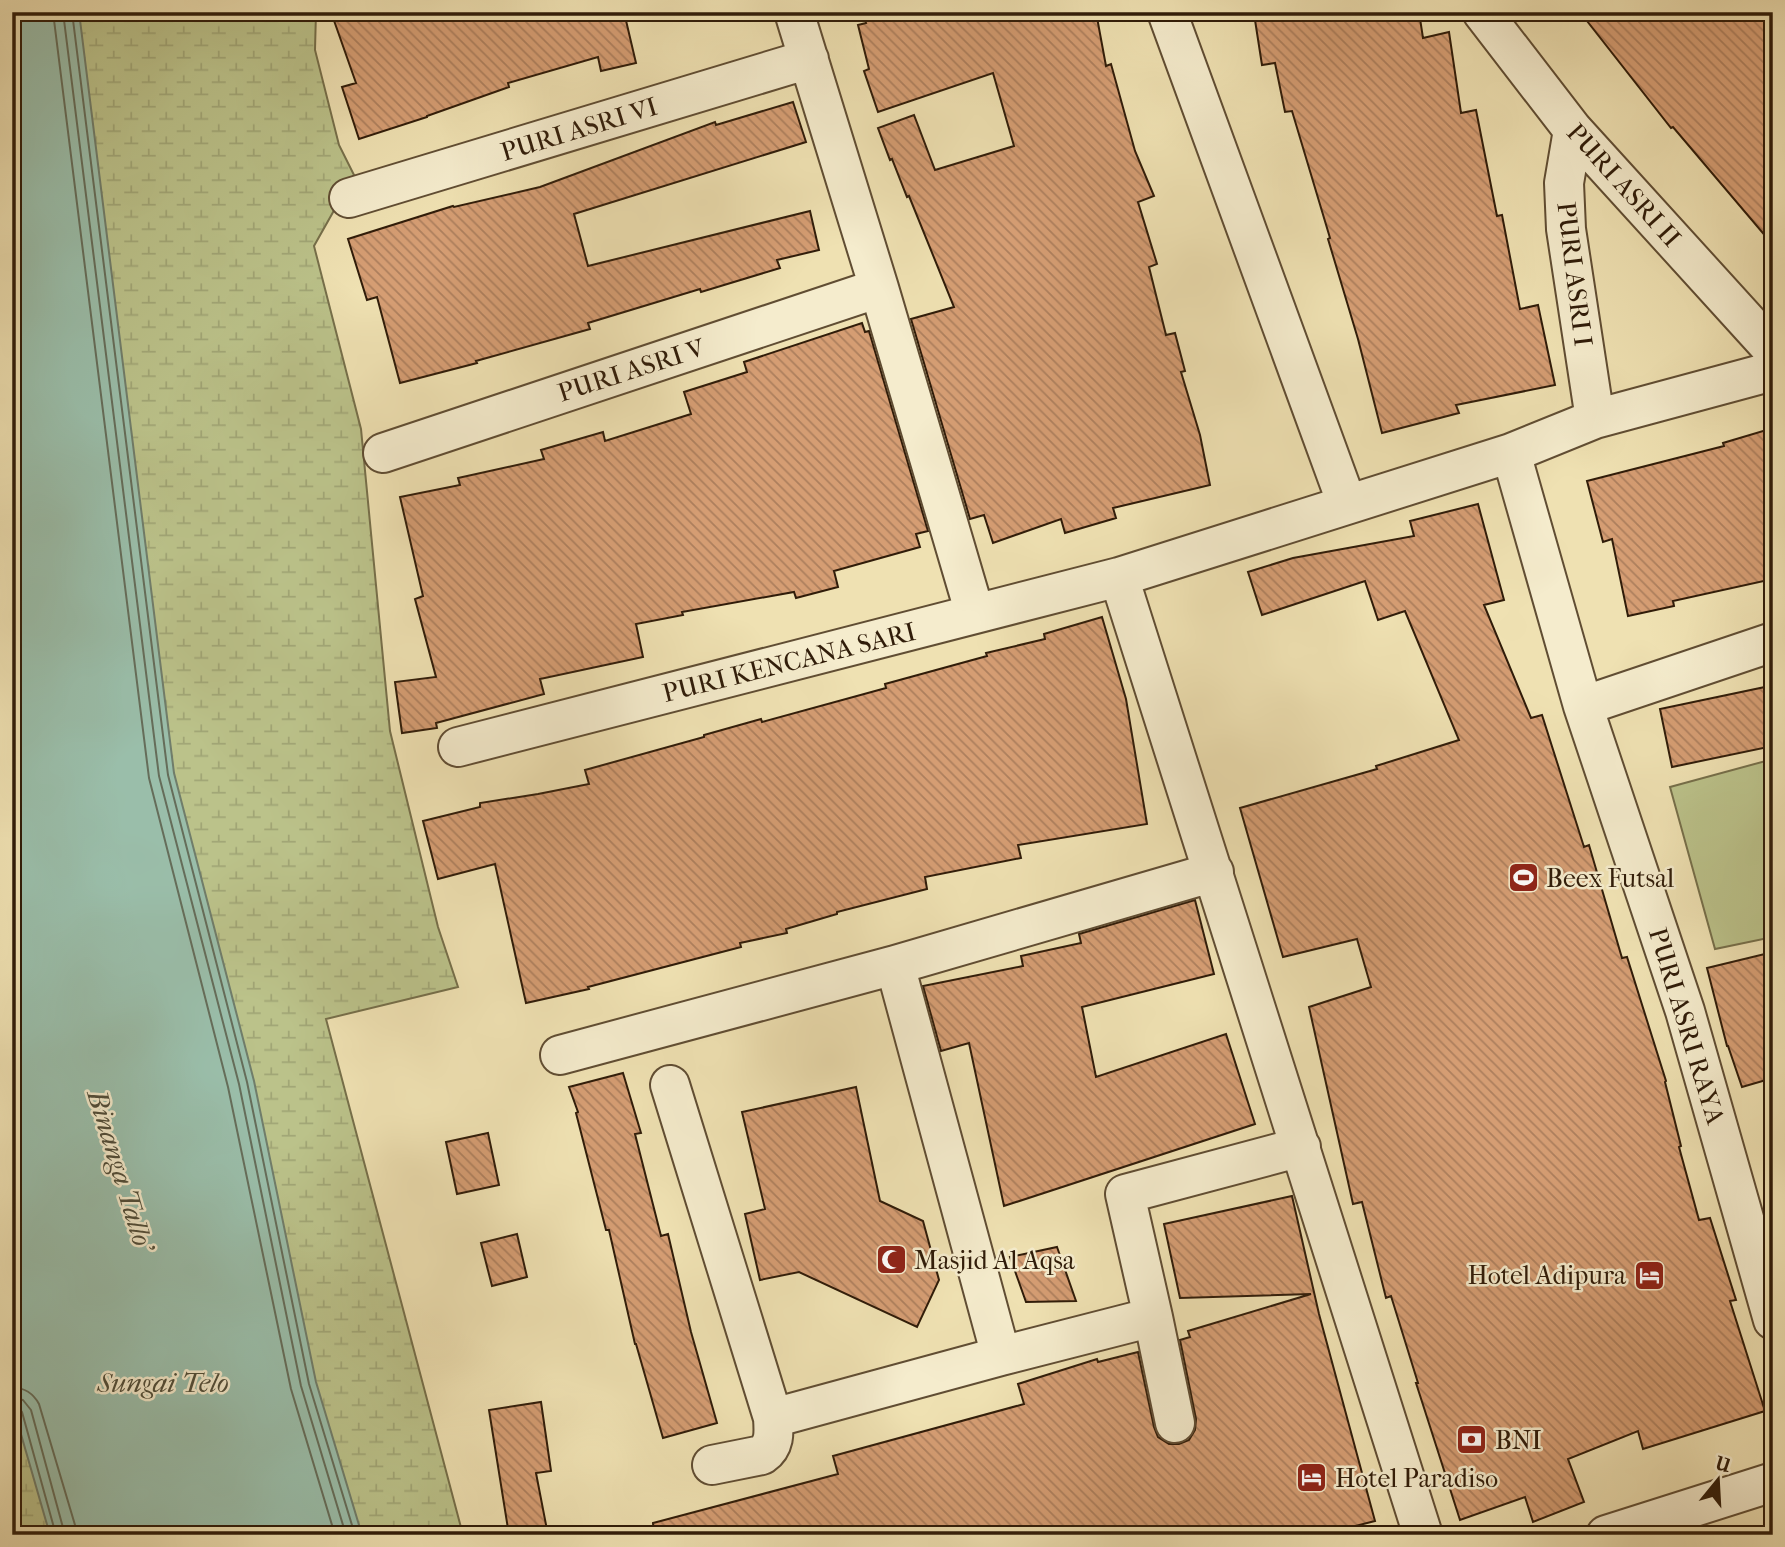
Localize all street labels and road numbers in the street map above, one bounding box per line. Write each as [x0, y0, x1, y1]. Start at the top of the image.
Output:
street label: PURI ASRI VI [497, 91, 661, 168]
street label: PURI ASRI II [1560, 117, 1687, 254]
street label: PURI ASRI I [1550, 200, 1599, 348]
street label: PURI ASRI V [554, 332, 709, 409]
street label: PURI KENCANA SARI [659, 616, 919, 709]
street label: PURI ASRI RAYA [1642, 924, 1732, 1129]

